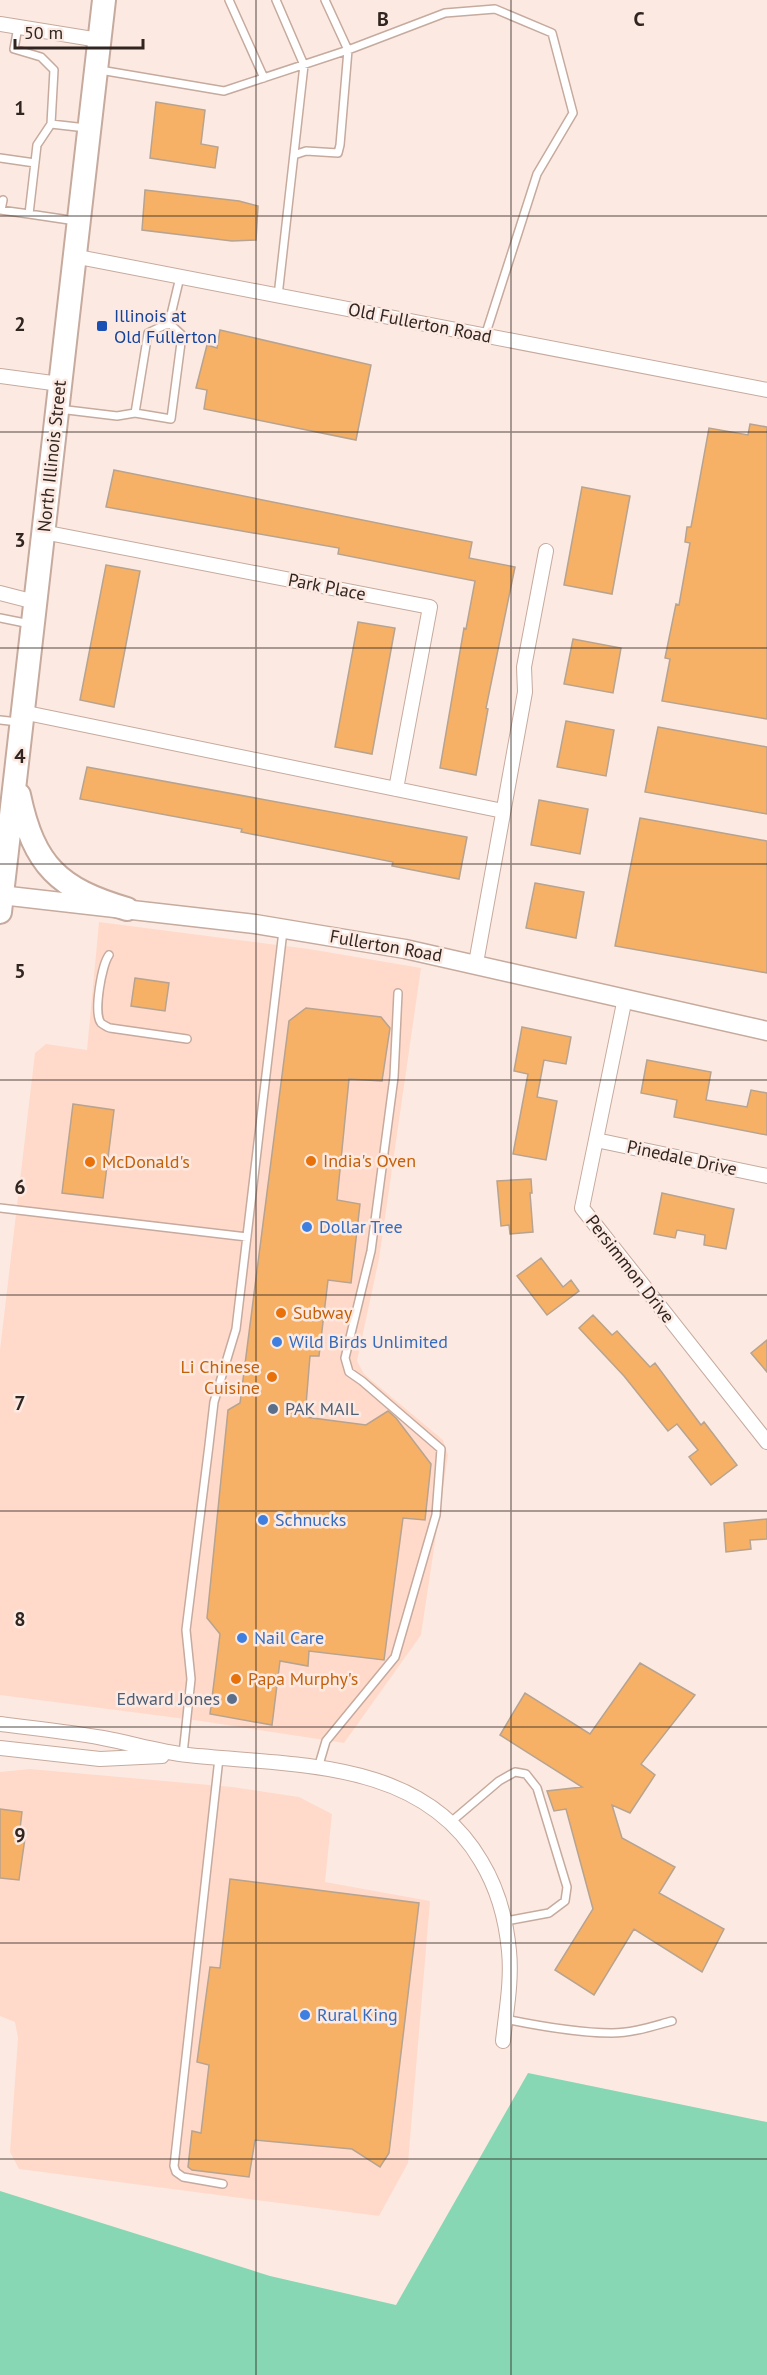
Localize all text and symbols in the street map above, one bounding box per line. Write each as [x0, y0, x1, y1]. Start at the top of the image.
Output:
text: B [377, 6, 389, 32]
text: C [633, 6, 645, 32]
scale bar [15, 12, 142, 50]
text: 50 m [24, 21, 63, 44]
text: 1 [14, 95, 26, 121]
street label: Old Fullerton Road [346, 297, 494, 348]
place label: Illinois at Old Fullerton [114, 304, 217, 348]
text: 2 [14, 311, 26, 337]
marker: Illinois at Old Fullerton [95, 319, 109, 333]
street label: North Illinois Street [32, 379, 71, 533]
text: 3 [14, 527, 26, 553]
street label: Park Place [286, 568, 368, 605]
text: 4 [14, 743, 26, 769]
street label: Fullerton Road [328, 924, 444, 967]
text: 5 [14, 958, 26, 984]
street label: Pinedale Drive [625, 1135, 739, 1180]
place label: India's Oven [323, 1149, 416, 1172]
place label: McDonald's [102, 1150, 190, 1173]
marker: India's Oven [304, 1154, 318, 1168]
marker: McDonald's [83, 1155, 97, 1169]
text: 6 [14, 1174, 26, 1200]
street label: Persimmon Drive [581, 1210, 680, 1327]
place label: Dollar Tree [319, 1215, 403, 1238]
marker: Dollar Tree [300, 1220, 314, 1234]
place label: Subway [293, 1301, 353, 1324]
marker: Subway [274, 1306, 288, 1320]
place label: Wild Birds Unlimited [289, 1330, 448, 1353]
marker: Wild Birds Unlimited [270, 1335, 284, 1349]
place label: Li Chinese Cuisine [180, 1355, 260, 1399]
marker: Li Chinese Cuisine [265, 1370, 279, 1384]
text: 7 [14, 1390, 26, 1416]
place label: PAK MAIL [285, 1397, 359, 1420]
marker: PAK MAIL [266, 1402, 280, 1416]
place label: Schnucks [275, 1508, 346, 1531]
marker: Schnucks [256, 1513, 270, 1527]
text: 8 [14, 1606, 26, 1632]
place label: Nail Care [254, 1626, 324, 1649]
marker: Nail Care [235, 1631, 249, 1645]
place label: Papa Murphy's [248, 1667, 358, 1690]
marker: Papa Murphy's [229, 1672, 243, 1686]
place label: Edward Jones [116, 1687, 220, 1710]
marker: Edward Jones [225, 1692, 239, 1706]
text: 9 [14, 1822, 26, 1848]
place label: Rural King [317, 2003, 398, 2026]
marker: Rural King [298, 2008, 312, 2022]

